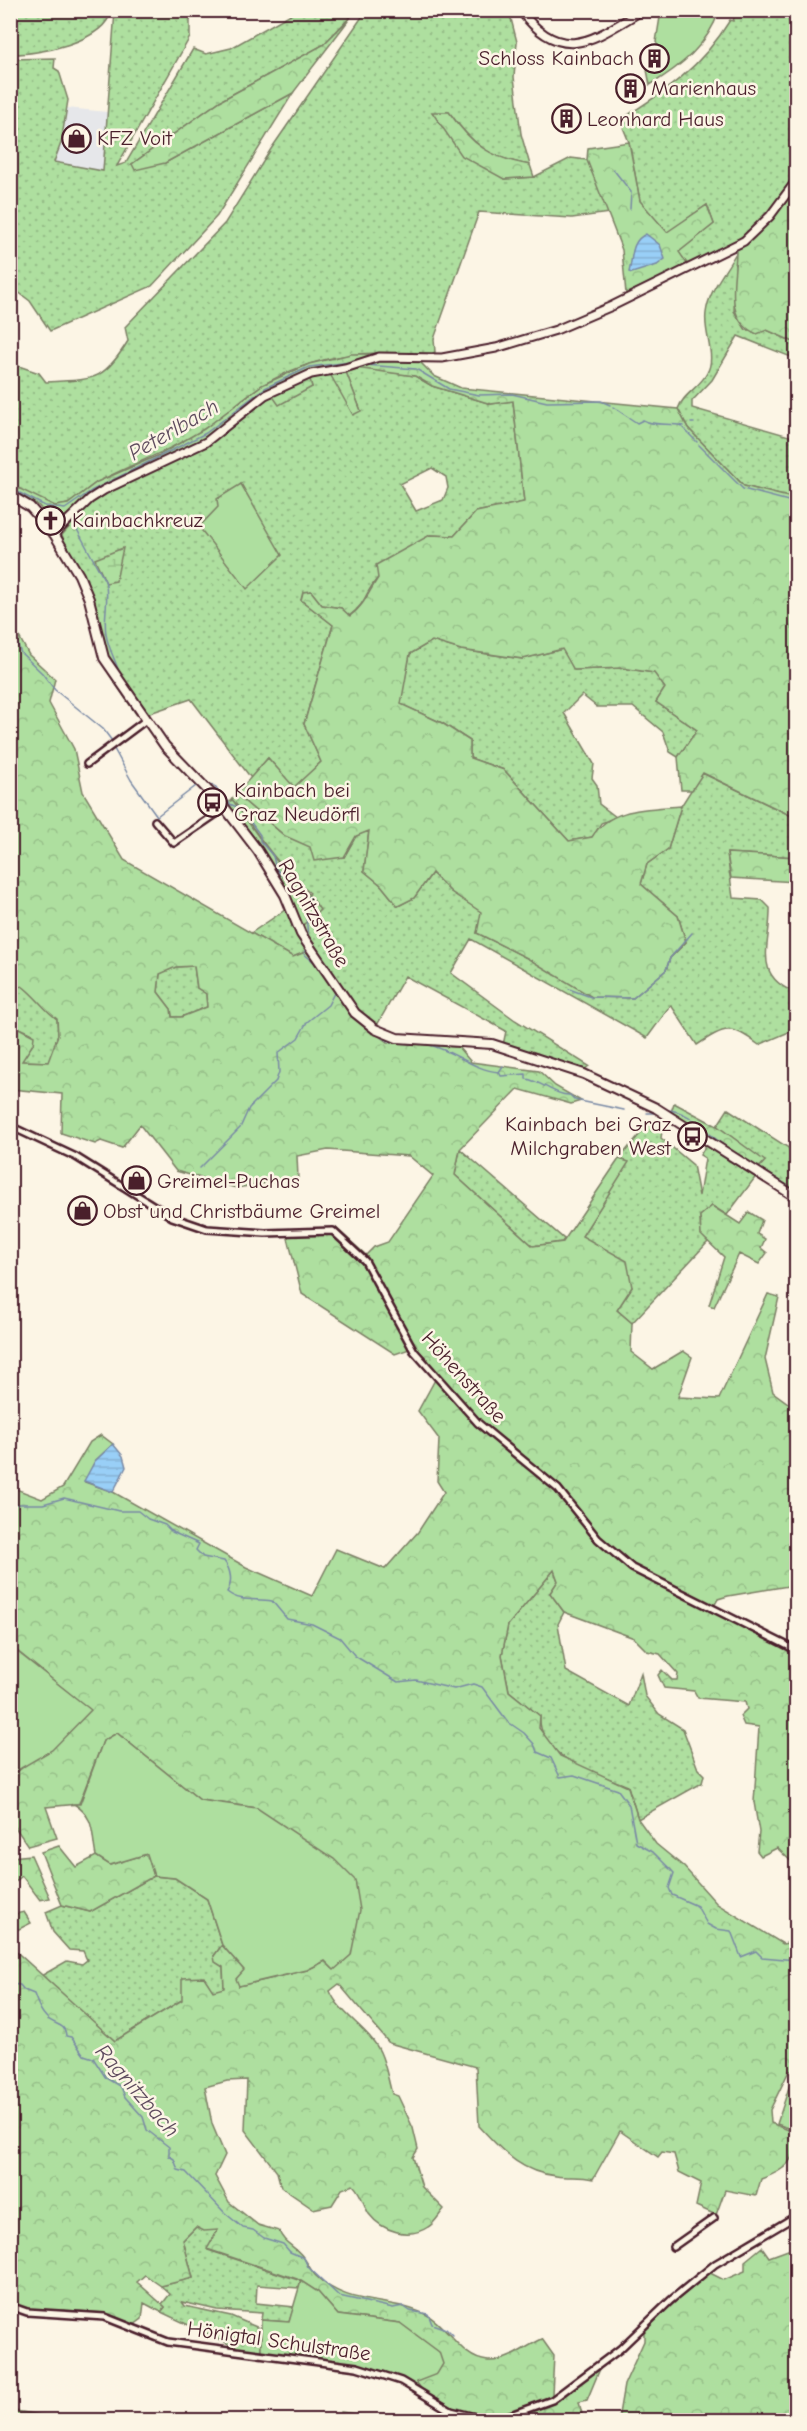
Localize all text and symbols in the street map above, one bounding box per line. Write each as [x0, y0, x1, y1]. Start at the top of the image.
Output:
building icon: Schloss Kainbach [639, 42, 671, 74]
place label: Schloss Kainbach [479, 46, 634, 70]
building icon: Marienhaus [614, 72, 646, 104]
place label: Marienhaus [651, 76, 756, 100]
building icon: Leonhard Haus [550, 103, 582, 135]
place label: Leonhard Haus [587, 107, 724, 131]
shop icon: KFZ Voit [60, 122, 92, 154]
place label: KFZ Voit [97, 126, 173, 150]
water label: Peterlbach [124, 394, 223, 466]
church icon: Kainbachkreuz [35, 504, 67, 536]
place label: Kainbachkreuz [72, 508, 203, 532]
place label: Kainbach bei Graz Neudörfl [234, 778, 360, 826]
bus stop icon: Kainbach bei Graz Neudörfl [197, 786, 229, 818]
street label: Ragnitzstraße [273, 855, 355, 971]
place label: Kainbach bei Graz Milchgraben West [505, 1112, 672, 1160]
bus stop icon: Kainbach bei Graz Milchgraben West [676, 1120, 708, 1152]
shop icon: Greimel-Puchas [120, 1165, 152, 1197]
place label: Greimel-Puchas [157, 1169, 300, 1193]
shop icon: Obst und Christbäume Greimel [66, 1195, 98, 1227]
place label: Obst und Christbäume Greimel [103, 1199, 380, 1223]
street label: Höhenstraße [417, 1326, 511, 1428]
water label: Ragnitzbach [90, 2039, 185, 2143]
street label: Hönigtal Schulstraße [186, 2316, 372, 2366]

